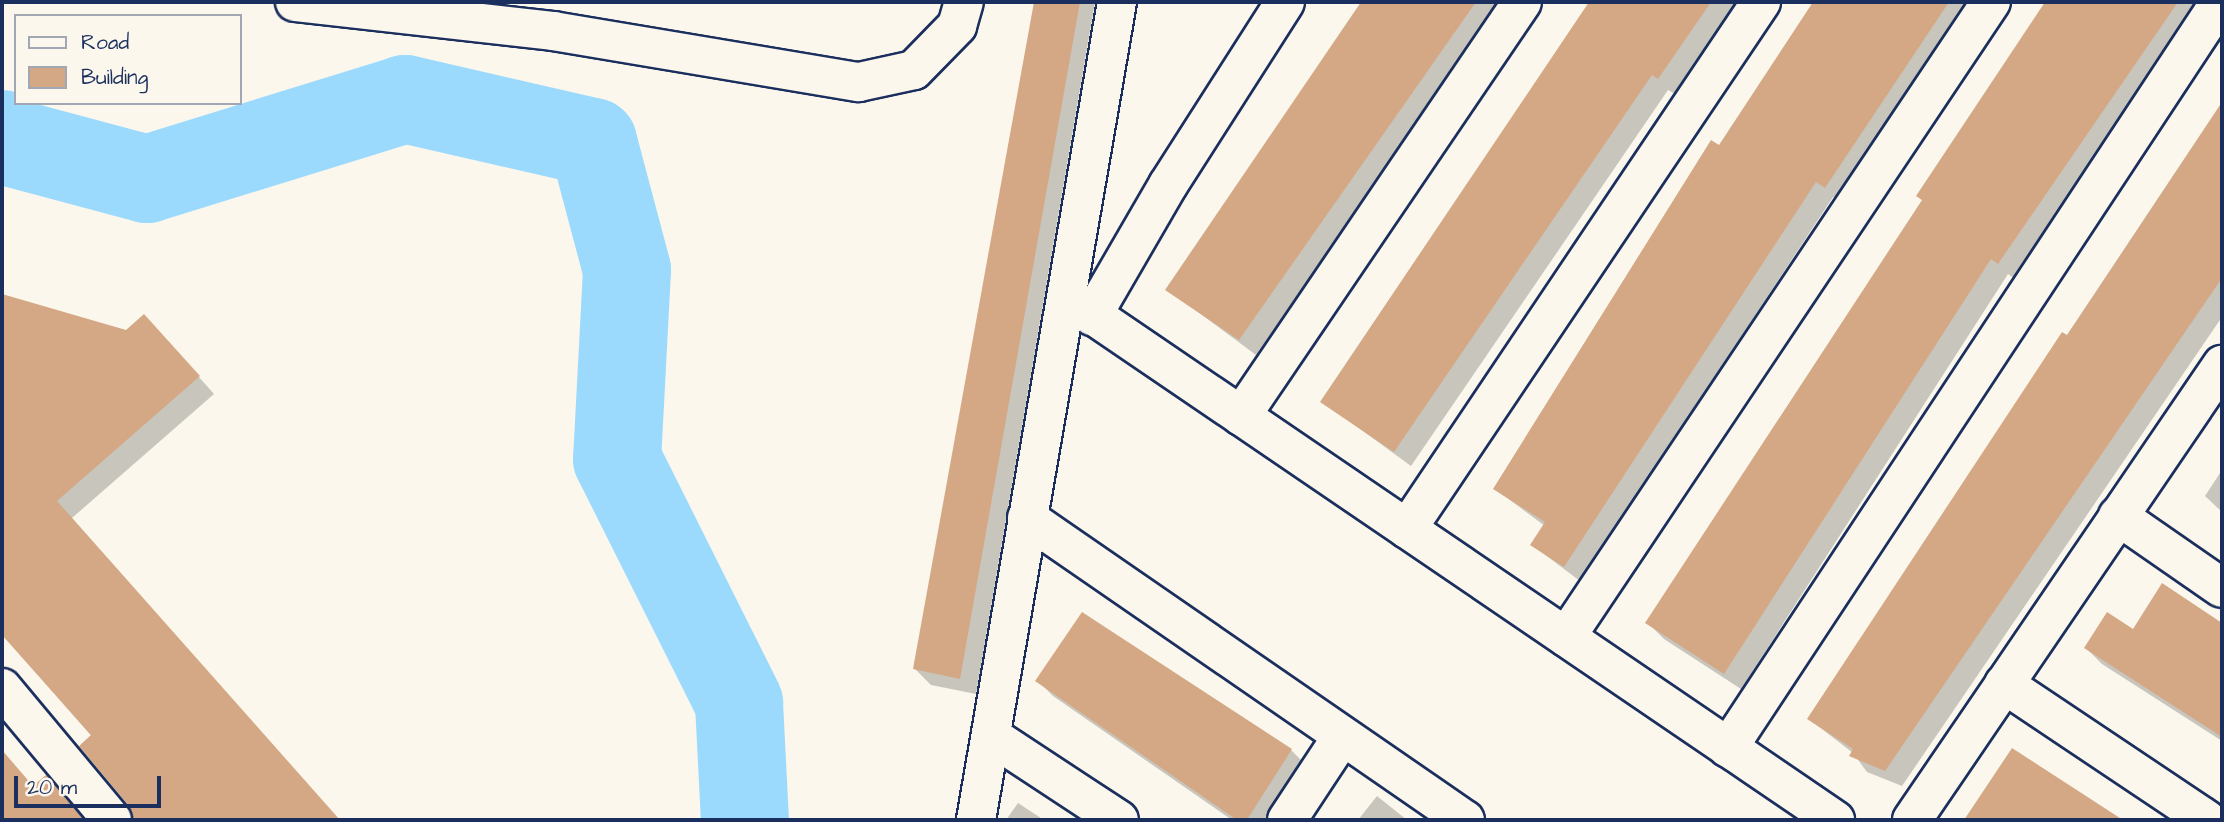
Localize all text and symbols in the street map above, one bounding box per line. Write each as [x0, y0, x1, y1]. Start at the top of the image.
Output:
legend [14, 14, 242, 105]
text: Road [81, 28, 129, 57]
text: Building [81, 63, 148, 92]
scale bar [18, 762, 164, 806]
text: 20 m [27, 773, 77, 802]

